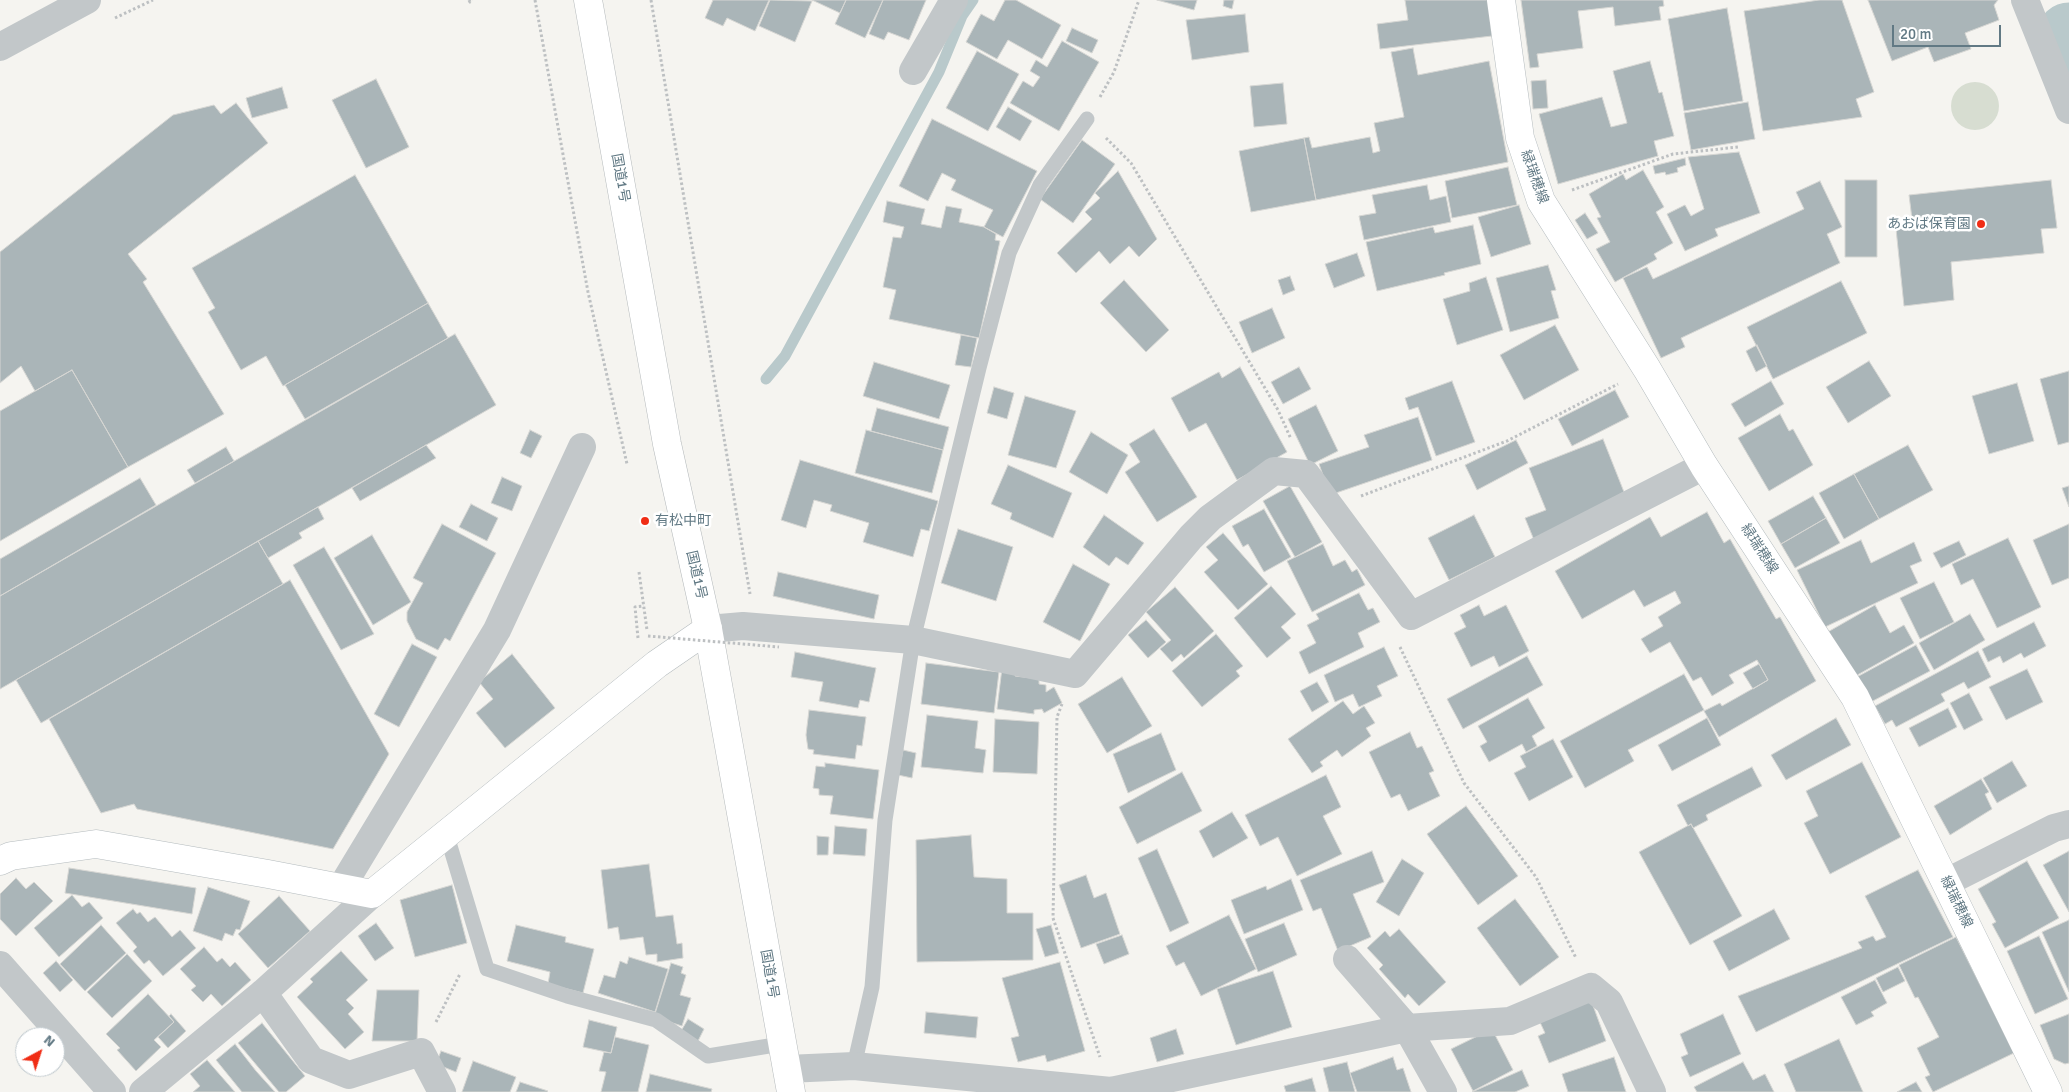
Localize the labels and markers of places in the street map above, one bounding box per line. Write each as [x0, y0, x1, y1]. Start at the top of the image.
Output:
place label: あおば保育園 [1887, 216, 1971, 232]
marker: あおば保育園 [1975, 218, 1987, 230]
place label: 有松中町 [655, 513, 711, 529]
marker: 有松中町 [639, 515, 651, 527]

